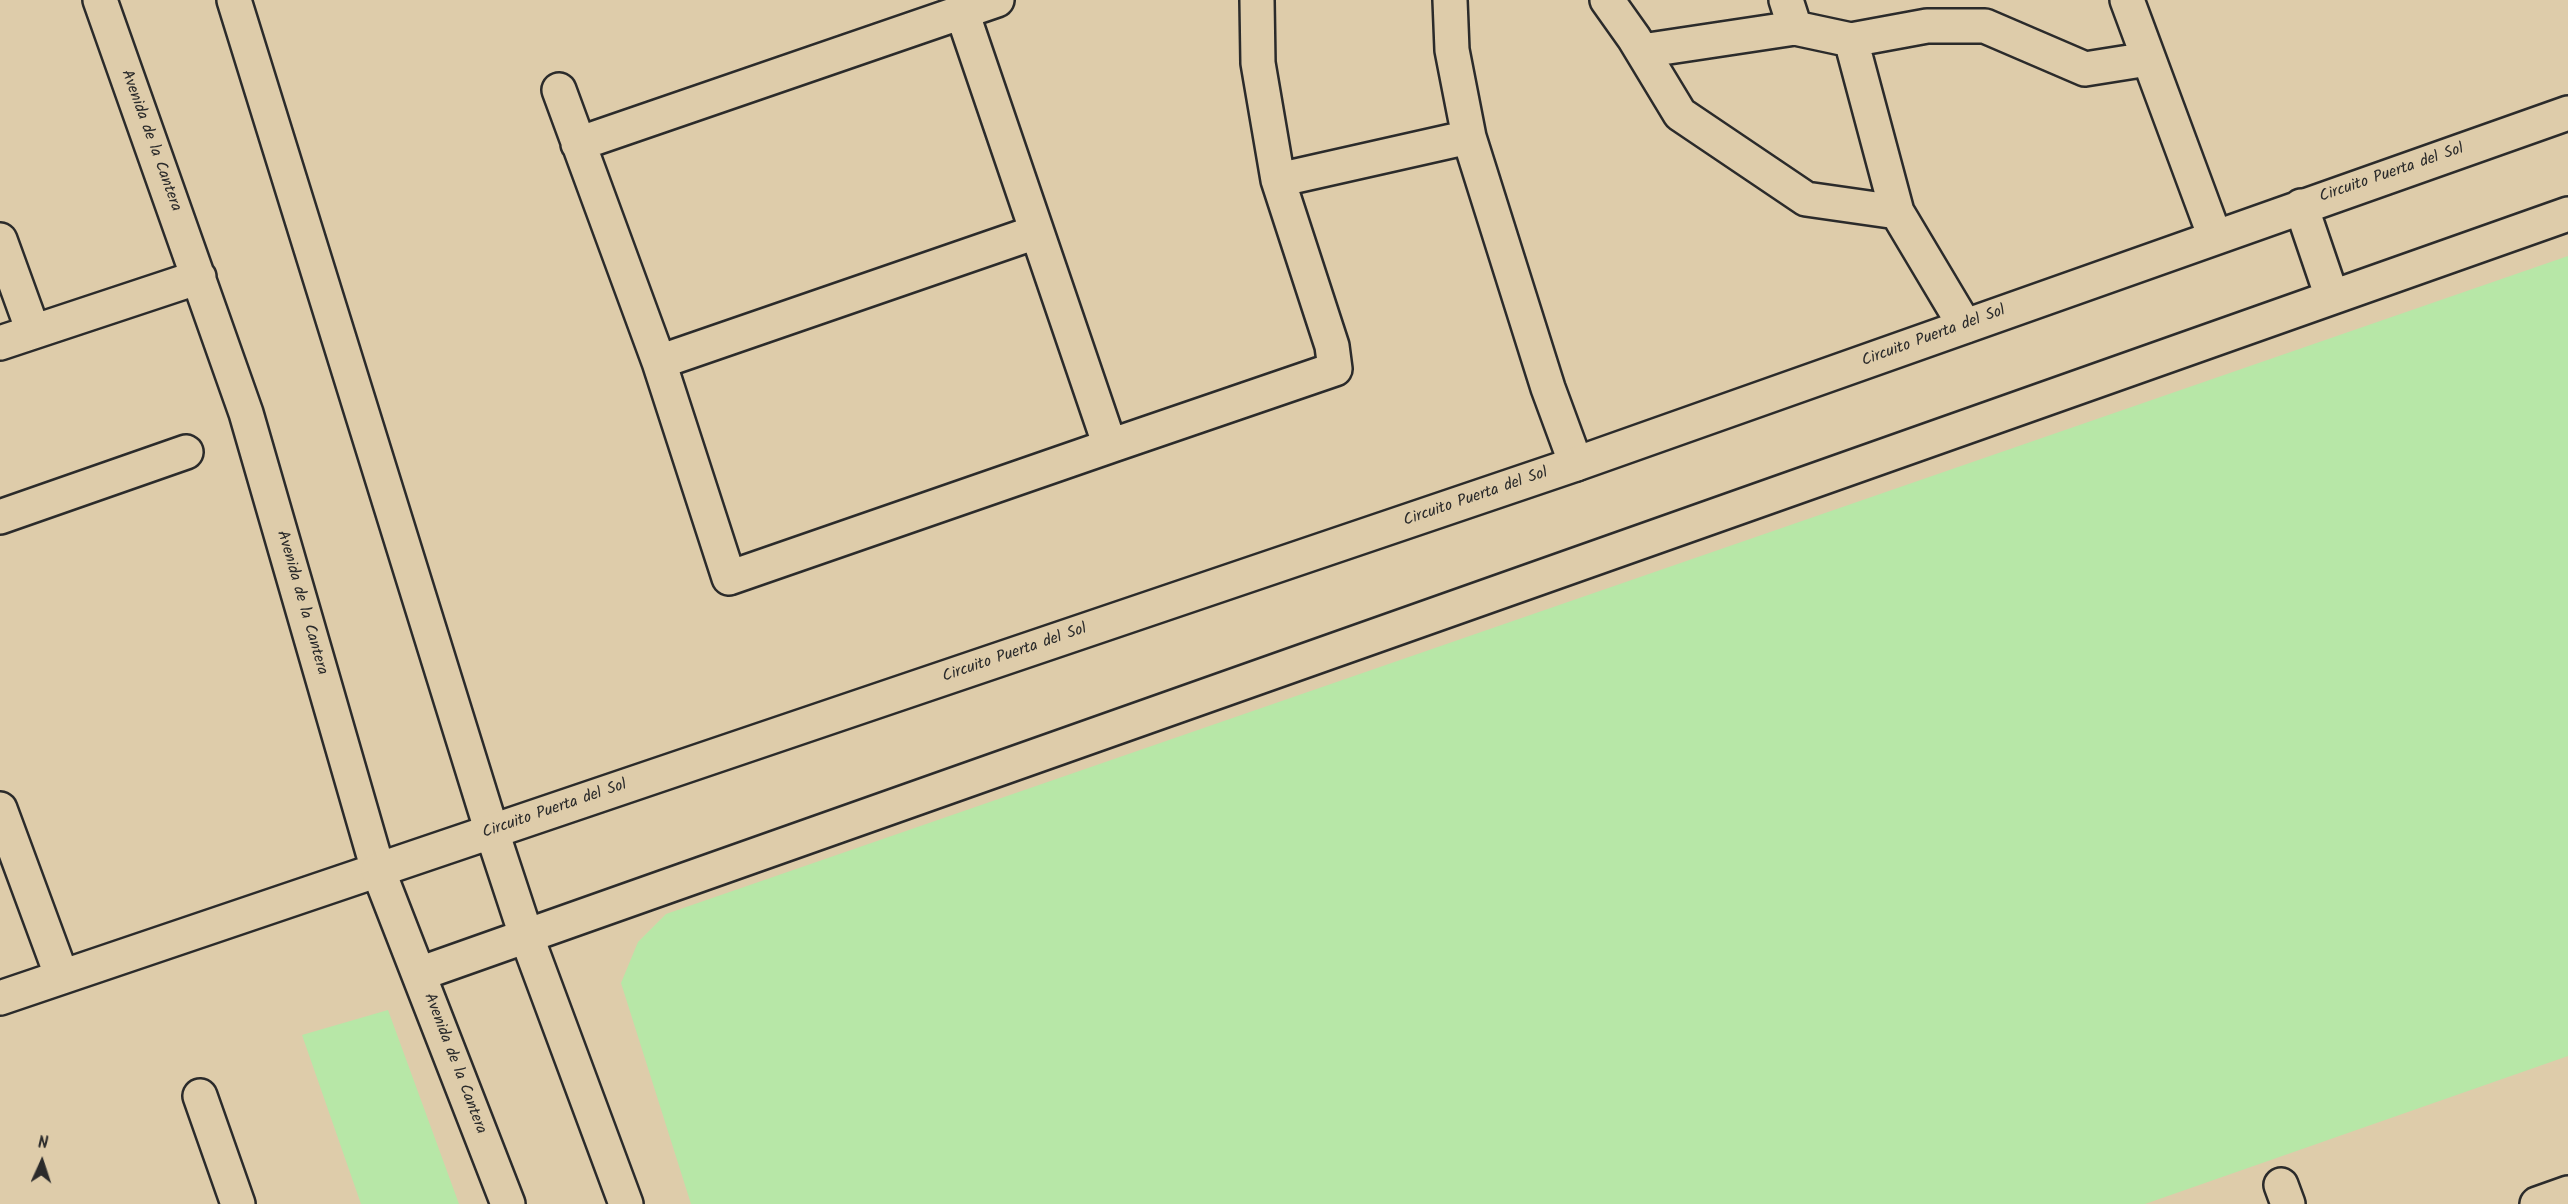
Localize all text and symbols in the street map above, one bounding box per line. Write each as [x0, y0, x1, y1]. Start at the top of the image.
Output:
street label: Avenida de la Cantera [115, 68, 185, 214]
street label: Circuito Puerta del Sol [2317, 140, 2467, 208]
street label: Circuito Puerta del Sol [1860, 302, 2008, 372]
street label: Circuito Puerta del Sol [1401, 464, 1551, 532]
street label: Avenida de la Cantera [271, 529, 331, 677]
street label: Circuito Puerta del Sol [940, 620, 1090, 688]
street label: Circuito Puerta del Sol [480, 776, 630, 844]
street label: Avenida de la Cantera [418, 991, 490, 1137]
text: N [37, 1131, 49, 1156]
north arrow [12, 1132, 72, 1192]

